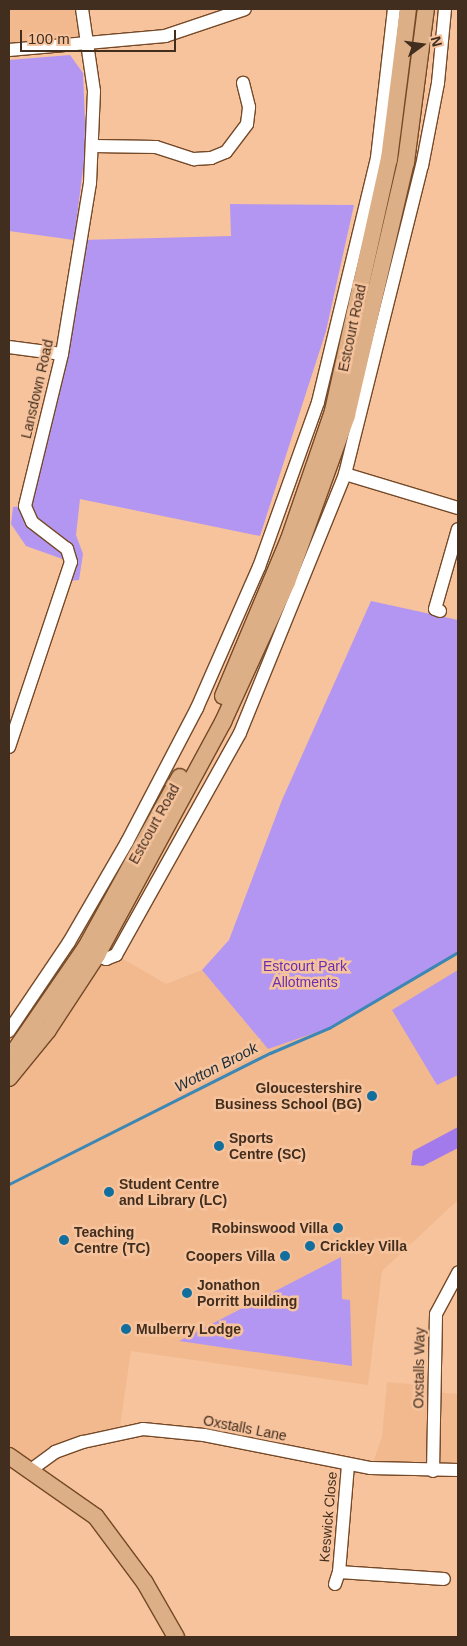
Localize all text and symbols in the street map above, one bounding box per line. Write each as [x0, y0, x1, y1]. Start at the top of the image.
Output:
scale bar [22, 20, 179, 52]
north arrow [397, 20, 447, 70]
text: 100 m [28, 30, 70, 47]
text: N [428, 35, 446, 48]
street label: Estcourt Road [335, 283, 369, 373]
street label: Lansdown Road [17, 338, 57, 440]
street label: Estcourt Road [125, 781, 183, 867]
park label: Estcourt Park Allotments [263, 958, 347, 990]
water label: Wotton Brook [171, 1038, 261, 1096]
place label: Gloucestershire Business School (BG) [215, 1080, 362, 1112]
marker: Gloucestershire Business School (BG) [366, 1090, 378, 1102]
place label: Sports Centre (SC) [229, 1130, 306, 1162]
marker: Sports Centre (SC) [213, 1140, 225, 1152]
place label: Student Centre and Library (LC) [119, 1176, 227, 1208]
marker: Student Centre and Library (LC) [103, 1186, 115, 1198]
place label: Robinswood Villa [212, 1220, 328, 1236]
marker: Robinswood Villa [332, 1222, 344, 1234]
place label: Teaching Centre (TC) [74, 1224, 150, 1256]
marker: Teaching Centre (TC) [58, 1234, 70, 1246]
place label: Crickley Villa [320, 1238, 407, 1254]
marker: Crickley Villa [304, 1240, 316, 1252]
place label: Coopers Villa [186, 1248, 275, 1264]
marker: Coopers Villa [279, 1250, 291, 1262]
place label: Jonathon Porritt building [197, 1277, 297, 1310]
marker: Jonathon Porritt building [181, 1287, 193, 1299]
place label: Mulberry Lodge [136, 1321, 241, 1337]
marker: Mulberry Lodge [120, 1323, 132, 1335]
street label: Oxstalls Way [410, 1327, 428, 1409]
street label: Oxstalls Lane [202, 1412, 288, 1444]
street label: Keswick Close [316, 1471, 340, 1563]

